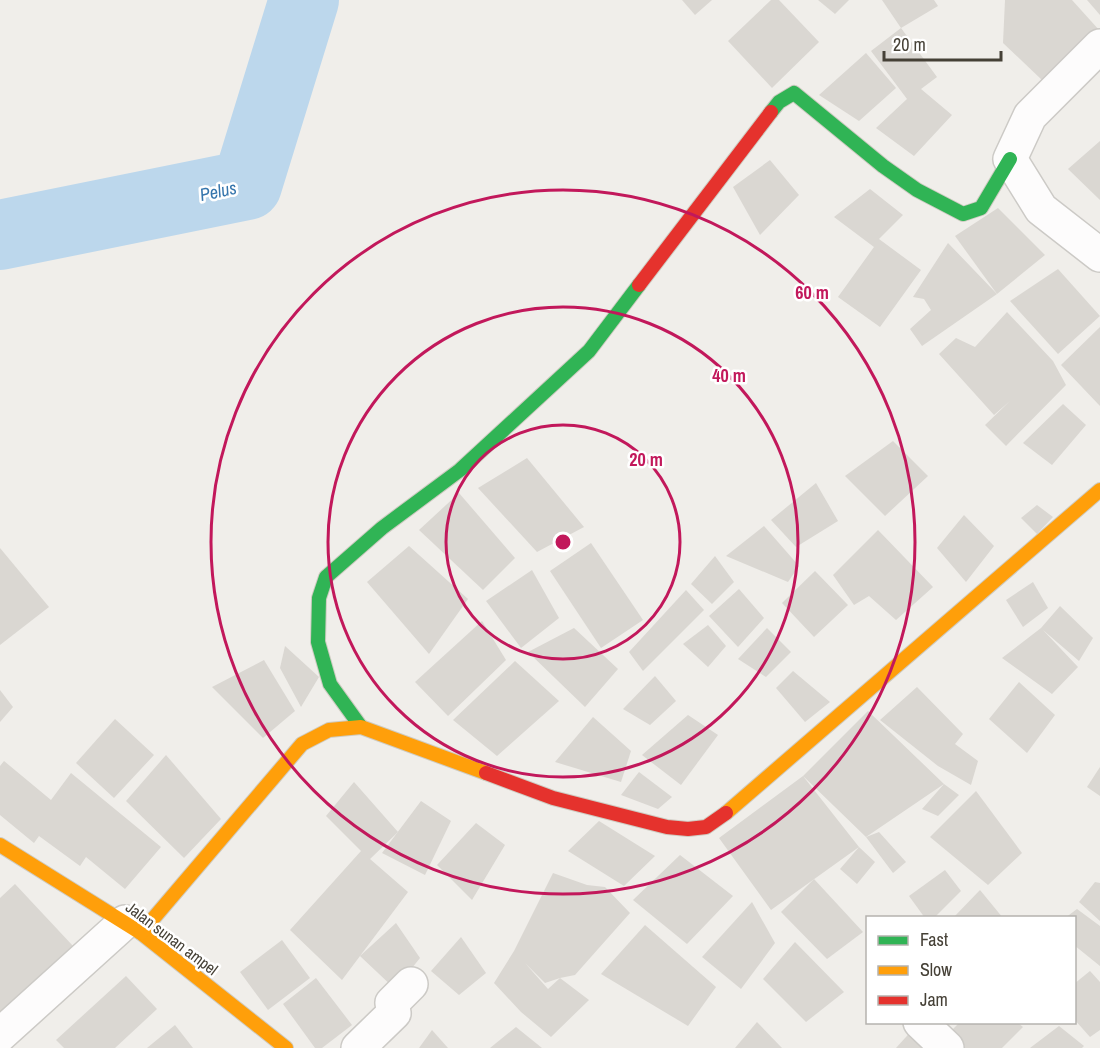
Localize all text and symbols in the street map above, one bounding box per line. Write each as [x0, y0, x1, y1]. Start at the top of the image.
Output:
scale bar [884, 24, 1001, 62]
text: 20 m [893, 32, 926, 57]
water label: Pelus [197, 175, 239, 207]
text: 60 m [795, 280, 829, 305]
text: 40 m [712, 363, 746, 388]
text: 20 m [629, 447, 663, 472]
centre of rings [553, 532, 573, 552]
street label: Jalan sunan ampel [121, 896, 223, 980]
legend [866, 916, 1076, 1024]
text: Fast [920, 927, 948, 952]
text: Slow [920, 957, 952, 982]
text: Jam [920, 987, 948, 1012]

